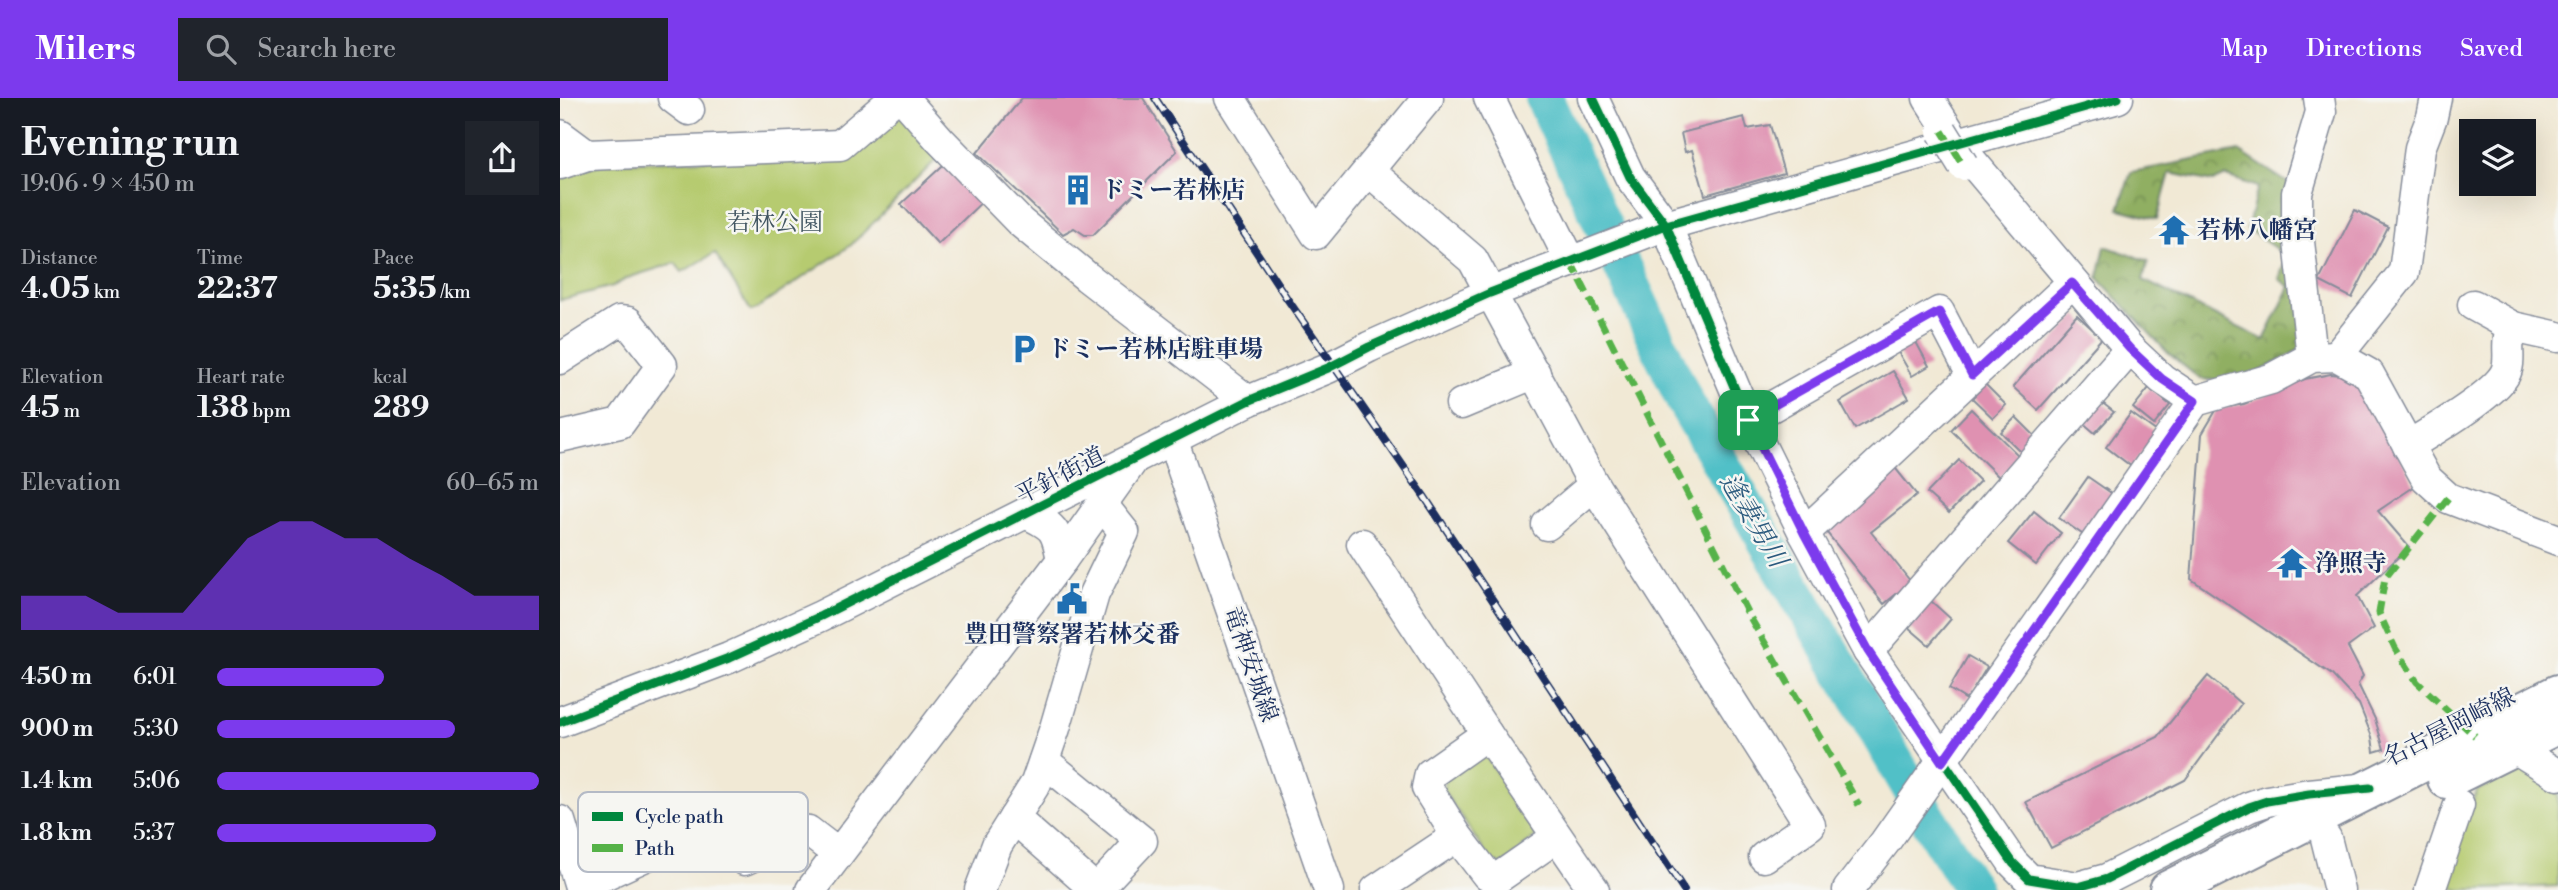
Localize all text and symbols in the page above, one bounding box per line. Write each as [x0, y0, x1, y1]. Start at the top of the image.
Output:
search box [178, 18, 668, 81]
text: Milers [35, 29, 136, 70]
icon: search [202, 30, 240, 68]
text: Search here [258, 33, 396, 65]
text: Map [2221, 34, 2268, 64]
text: Directions [2306, 34, 2422, 64]
text: Saved [2460, 34, 2523, 64]
map controls [2459, 119, 2536, 196]
button: layers [2459, 119, 2536, 196]
text: Evening run [21, 120, 239, 167]
button: share [465, 121, 539, 195]
text: 19:06 · 9 × 450 m [21, 170, 195, 198]
building icon: ドミー若林店 [1061, 173, 1095, 207]
place label: ドミー若林店 [1101, 176, 1245, 206]
park label: 若林公園 [727, 208, 823, 238]
temple icon: 若林八幡宮 [2157, 213, 2191, 247]
place label: 若林八幡宮 [2197, 216, 2317, 246]
text: Distance [21, 246, 98, 270]
text: Time [197, 246, 243, 270]
text: Pace [373, 246, 414, 270]
text: 4.05 [21, 270, 90, 308]
text: 22:37 [197, 270, 278, 308]
text: 5:35 [373, 270, 436, 308]
text: km [90, 280, 120, 304]
text: /km [436, 280, 471, 304]
parking icon: ドミー若林店駐車場 [1007, 332, 1041, 366]
place label: ドミー若林店駐車場 [1047, 335, 1263, 365]
text: Elevation [21, 365, 103, 389]
text: Heart rate [197, 365, 285, 389]
text: kcal [373, 365, 407, 389]
text: 45 [21, 389, 60, 427]
text: 138 [197, 389, 249, 427]
text: 289 [373, 389, 430, 427]
pin [1718, 390, 1778, 450]
text: m [60, 399, 80, 423]
text: bpm [249, 399, 291, 423]
icon: arrive [1729, 401, 1767, 439]
street label: 平針街道 [1011, 441, 1110, 511]
water label: 逢妻男川 [1713, 468, 1795, 576]
text: Elevation [21, 469, 121, 497]
text: 60–65 m [446, 469, 539, 497]
temple icon: 浄照寺 [2275, 546, 2309, 580]
place label: 浄照寺 [2315, 549, 2387, 579]
public building icon: 豊田警察署若林交番 [1055, 582, 1089, 616]
street label: 竜神安城線 [1216, 603, 1284, 726]
place label: 豊田警察署若林交番 [964, 620, 1180, 650]
text: 450 m [21, 663, 92, 691]
text: 6:01 [133, 663, 177, 691]
street label: 名古屋岡崎線 [2378, 682, 2520, 774]
text: 900 m [21, 715, 94, 743]
text: 5:30 [133, 715, 179, 743]
text: 1.4 km [21, 767, 93, 795]
text: 5:06 [133, 767, 180, 795]
legend [578, 792, 808, 872]
text: Cycle path [635, 805, 724, 829]
text: 1.8 km [21, 819, 92, 847]
text: 5:37 [133, 819, 175, 847]
text: Path [635, 837, 675, 861]

